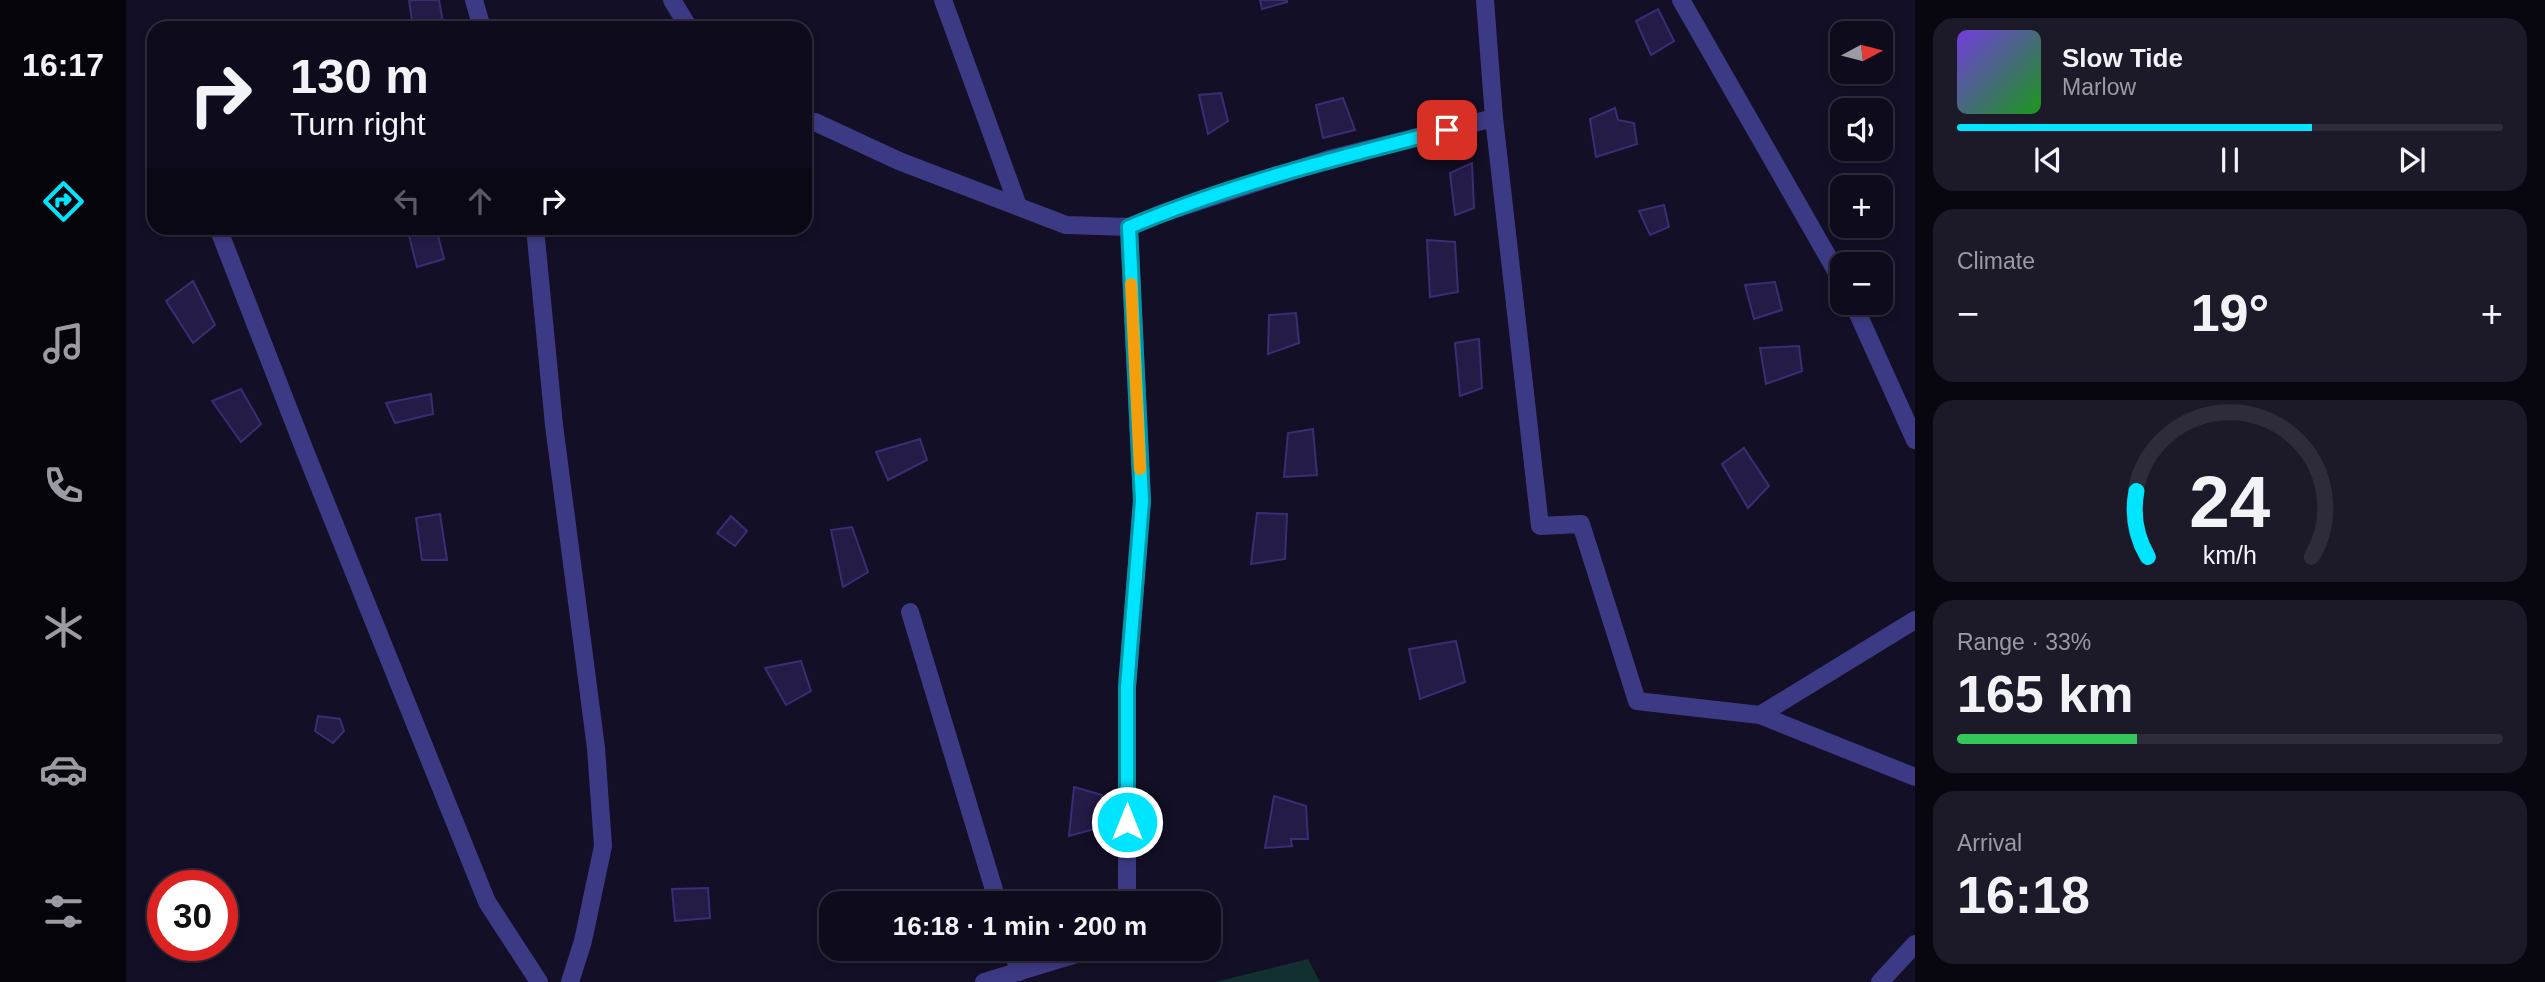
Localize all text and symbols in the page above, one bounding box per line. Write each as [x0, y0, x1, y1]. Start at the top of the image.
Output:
north arrow [1830, 21, 1894, 84]
map controls [1830, 21, 1893, 315]
text: Slow Tide [2062, 43, 2183, 73]
text: 16:17 [22, 47, 104, 83]
icon: right [175, 49, 266, 140]
text: 130 m [290, 49, 429, 103]
text: Marlow [2062, 74, 2136, 100]
button: sound [1830, 98, 1893, 161]
pin [1417, 100, 1477, 160]
text: Turn right [290, 106, 426, 142]
icon: arrive [1428, 111, 1466, 149]
icon: previous [2029, 141, 2067, 179]
icon: pause [2211, 141, 2249, 179]
icon: next [2393, 141, 2431, 179]
button: + [1830, 175, 1893, 238]
icon: directions [39, 177, 88, 226]
icon: left [388, 182, 426, 220]
icon: ahead [461, 182, 499, 220]
icon: right [534, 182, 572, 220]
text: Climate [1957, 248, 2035, 274]
button: − [1830, 252, 1893, 315]
text: 19° [2191, 284, 2269, 342]
text: − [1957, 293, 1979, 335]
text: + [2481, 293, 2503, 335]
icon: music [39, 319, 88, 368]
icon: phone [39, 461, 88, 510]
text: 24 [2190, 461, 2271, 542]
text: km/h [2203, 541, 2257, 569]
icon: climate [39, 603, 88, 652]
text: Range · 33% [1957, 629, 2091, 655]
text: 165 km [1957, 665, 2133, 723]
icon: car [39, 745, 88, 794]
position arrow [1090, 785, 1164, 859]
text: Arrival [1957, 830, 2022, 856]
text: 16:18 [1957, 866, 2090, 924]
speed limit sign: 30 [147, 870, 238, 961]
icon: filters [39, 887, 88, 936]
text: 16:18 · 1 min · 200 m [893, 911, 1147, 941]

